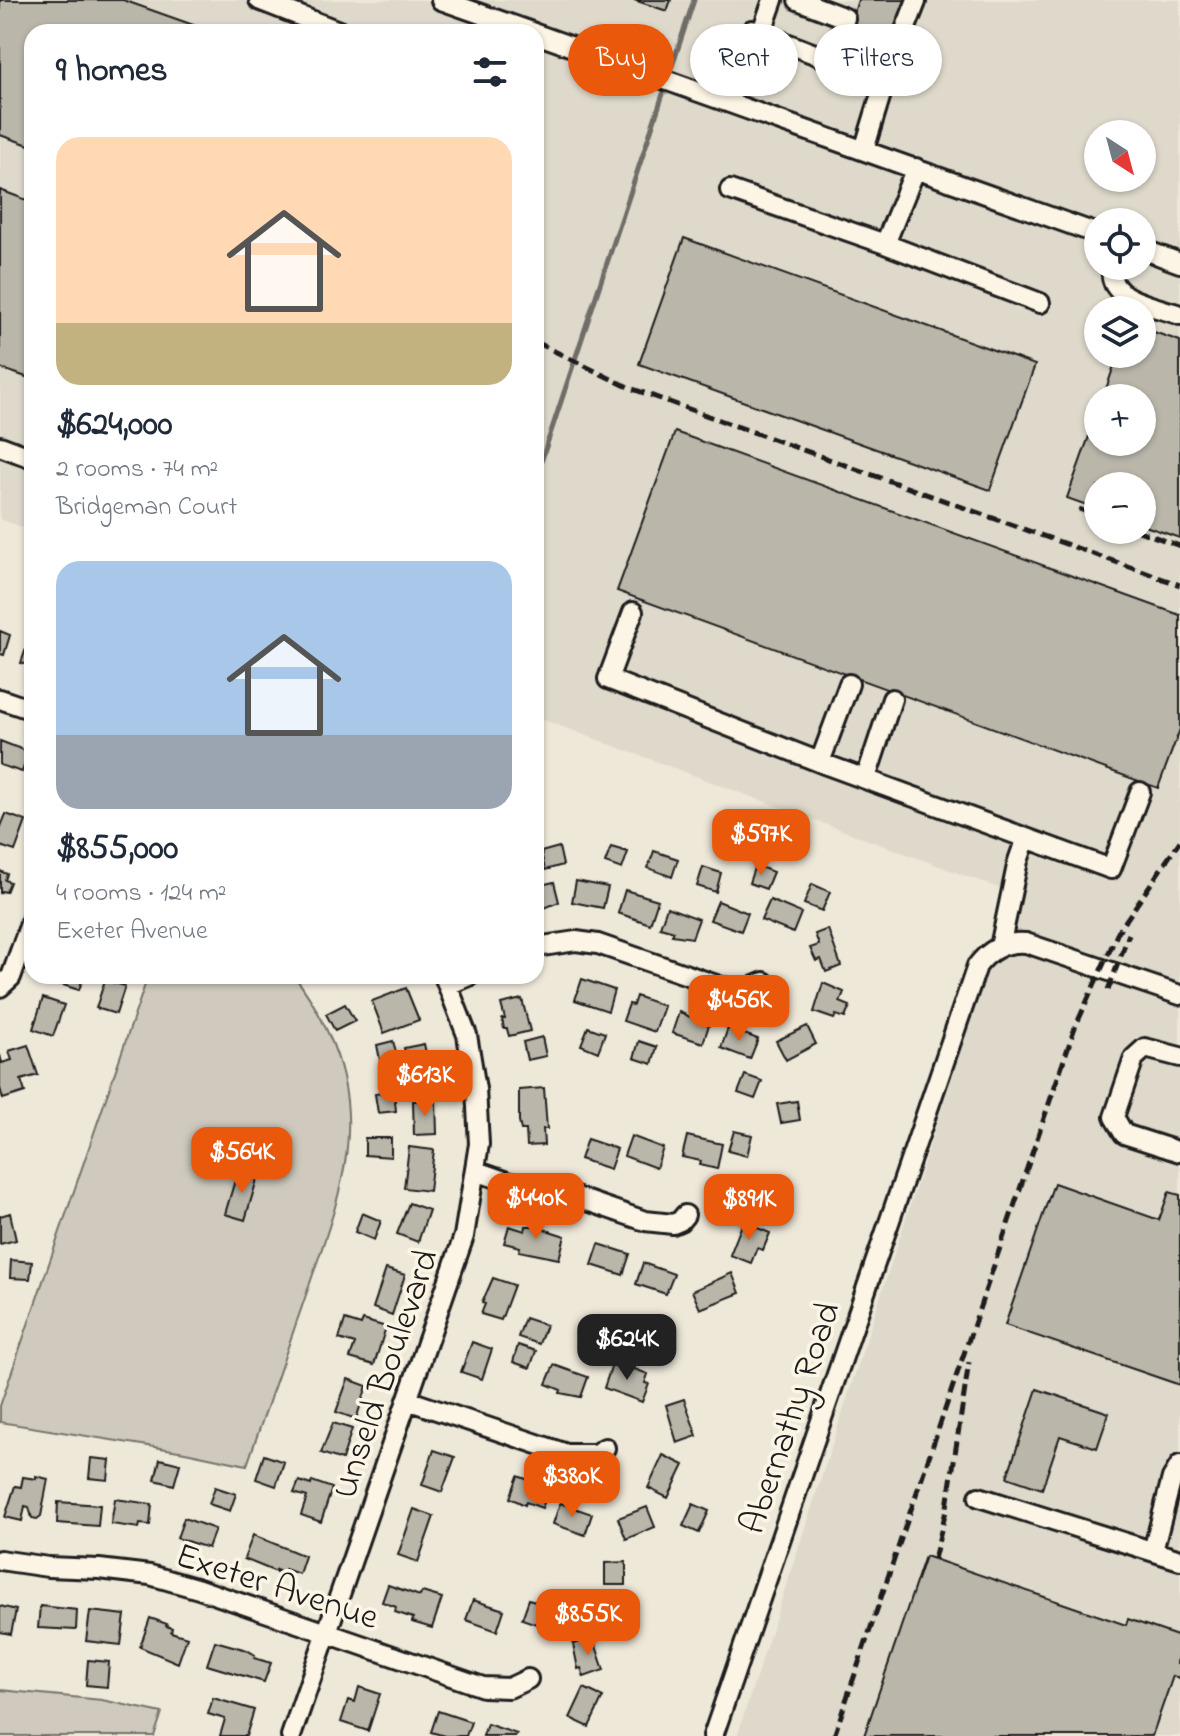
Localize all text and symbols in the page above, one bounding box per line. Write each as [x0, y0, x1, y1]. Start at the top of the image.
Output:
chip: Buy [568, 24, 674, 96]
chip: Rent [690, 24, 798, 96]
chip: Filters [814, 24, 942, 96]
text: 9 homes [56, 47, 168, 97]
icon: filters [468, 50, 512, 94]
north arrow [1084, 120, 1156, 192]
map controls [1084, 120, 1156, 544]
icon: home [212, 189, 356, 333]
button: locate [1084, 208, 1156, 280]
button: layers [1084, 296, 1156, 368]
button: + [1084, 384, 1156, 456]
text: $624,000 [56, 401, 172, 451]
text: 2 rooms · 74 m² [56, 451, 218, 489]
button: − [1084, 472, 1156, 544]
text: Bridgeman Court [56, 489, 237, 527]
icon: home [212, 613, 356, 757]
pin: $597K [705, 809, 817, 877]
text: $597K [730, 816, 792, 854]
text: $855,000 [56, 825, 178, 875]
text: 4 rooms · 124 m² [56, 875, 227, 913]
text: Exeter Avenue [56, 913, 208, 951]
pin: $456K [683, 975, 795, 1043]
text: $456K [706, 982, 772, 1020]
pin: $613K [369, 1050, 481, 1118]
text: $613K [396, 1057, 454, 1095]
pin: $564K [186, 1127, 298, 1195]
text: $564K [209, 1134, 275, 1172]
pin: $440K [480, 1173, 592, 1241]
pin: $891K [693, 1174, 805, 1242]
text: $440K [506, 1180, 567, 1218]
text: $891K [722, 1181, 776, 1219]
street label: Unseld Boulevard [320, 1243, 455, 1506]
street label: Abernathy Road [728, 1295, 857, 1542]
pin: $624K [571, 1314, 683, 1382]
text: $624K [595, 1321, 659, 1359]
pin: $380K [516, 1451, 628, 1519]
text: $380K [542, 1458, 602, 1496]
street label: Exeter Avenue [169, 1531, 386, 1646]
pin: $855K [532, 1589, 644, 1657]
text: $855K [554, 1596, 622, 1634]

